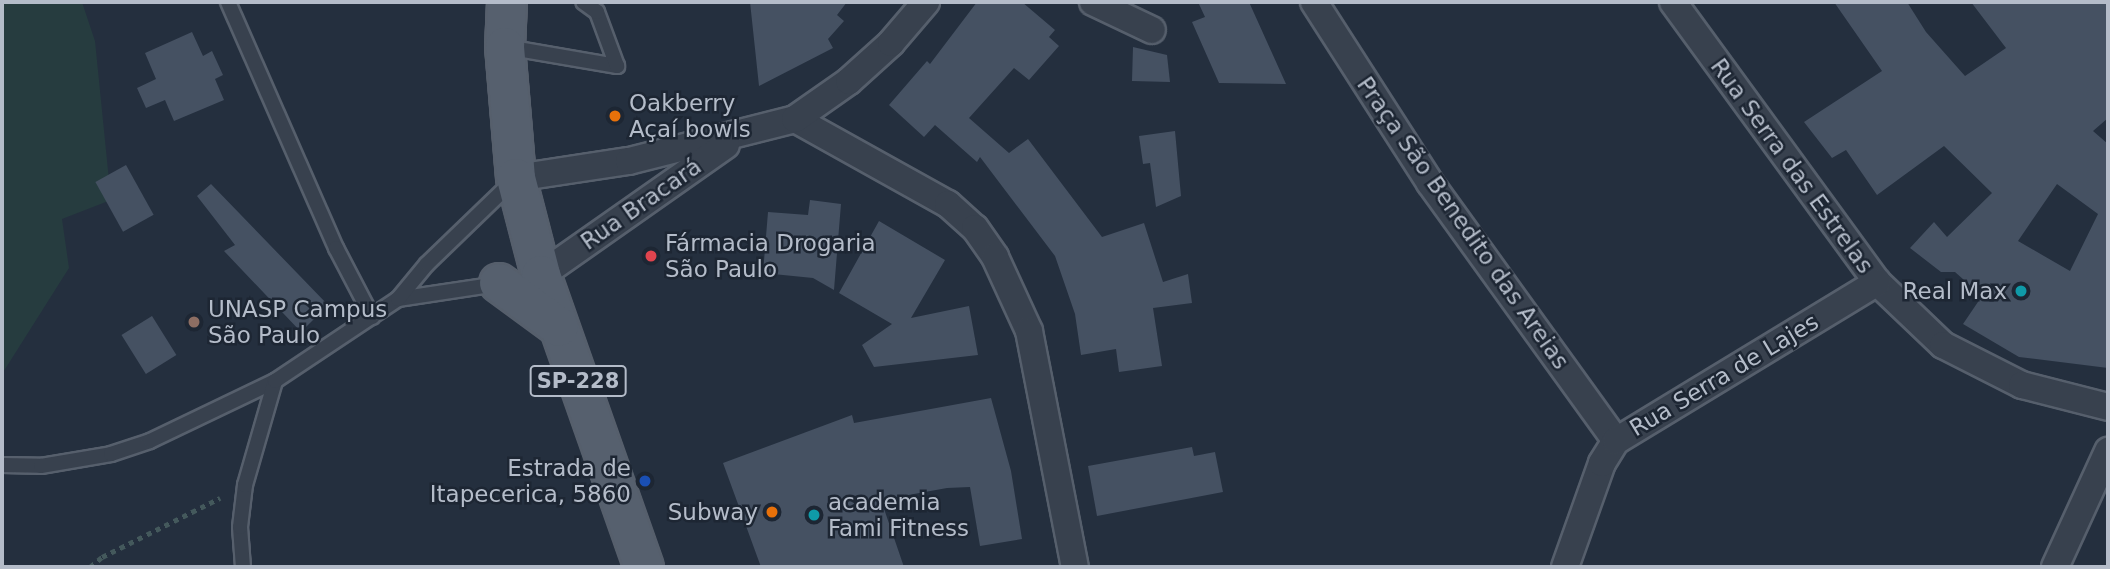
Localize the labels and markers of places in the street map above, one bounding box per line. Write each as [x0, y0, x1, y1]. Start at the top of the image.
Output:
place label: Oakberry Açaí bowls [629, 89, 751, 143]
marker: Oakberry Açaí bowls [607, 108, 623, 124]
place label: Fármacia Drogaria São Paulo [665, 229, 876, 283]
marker: Fármacia Drogaria São Paulo [643, 248, 659, 264]
place label: Real Max [1903, 277, 2007, 305]
marker: Real Max [2013, 283, 2029, 299]
place label: UNASP Campus São Paulo [208, 295, 387, 349]
marker: UNASP Campus São Paulo [186, 314, 202, 330]
place label: Estrada de Itapecerica, 5860 [430, 454, 631, 508]
marker: Estrada de Itapecerica, 5860 [637, 473, 653, 489]
place label: academia Fami Fitness [828, 488, 969, 542]
place label: Subway [668, 498, 758, 526]
marker: Subway [764, 504, 780, 520]
marker: academia Fami Fitness [806, 507, 822, 523]

